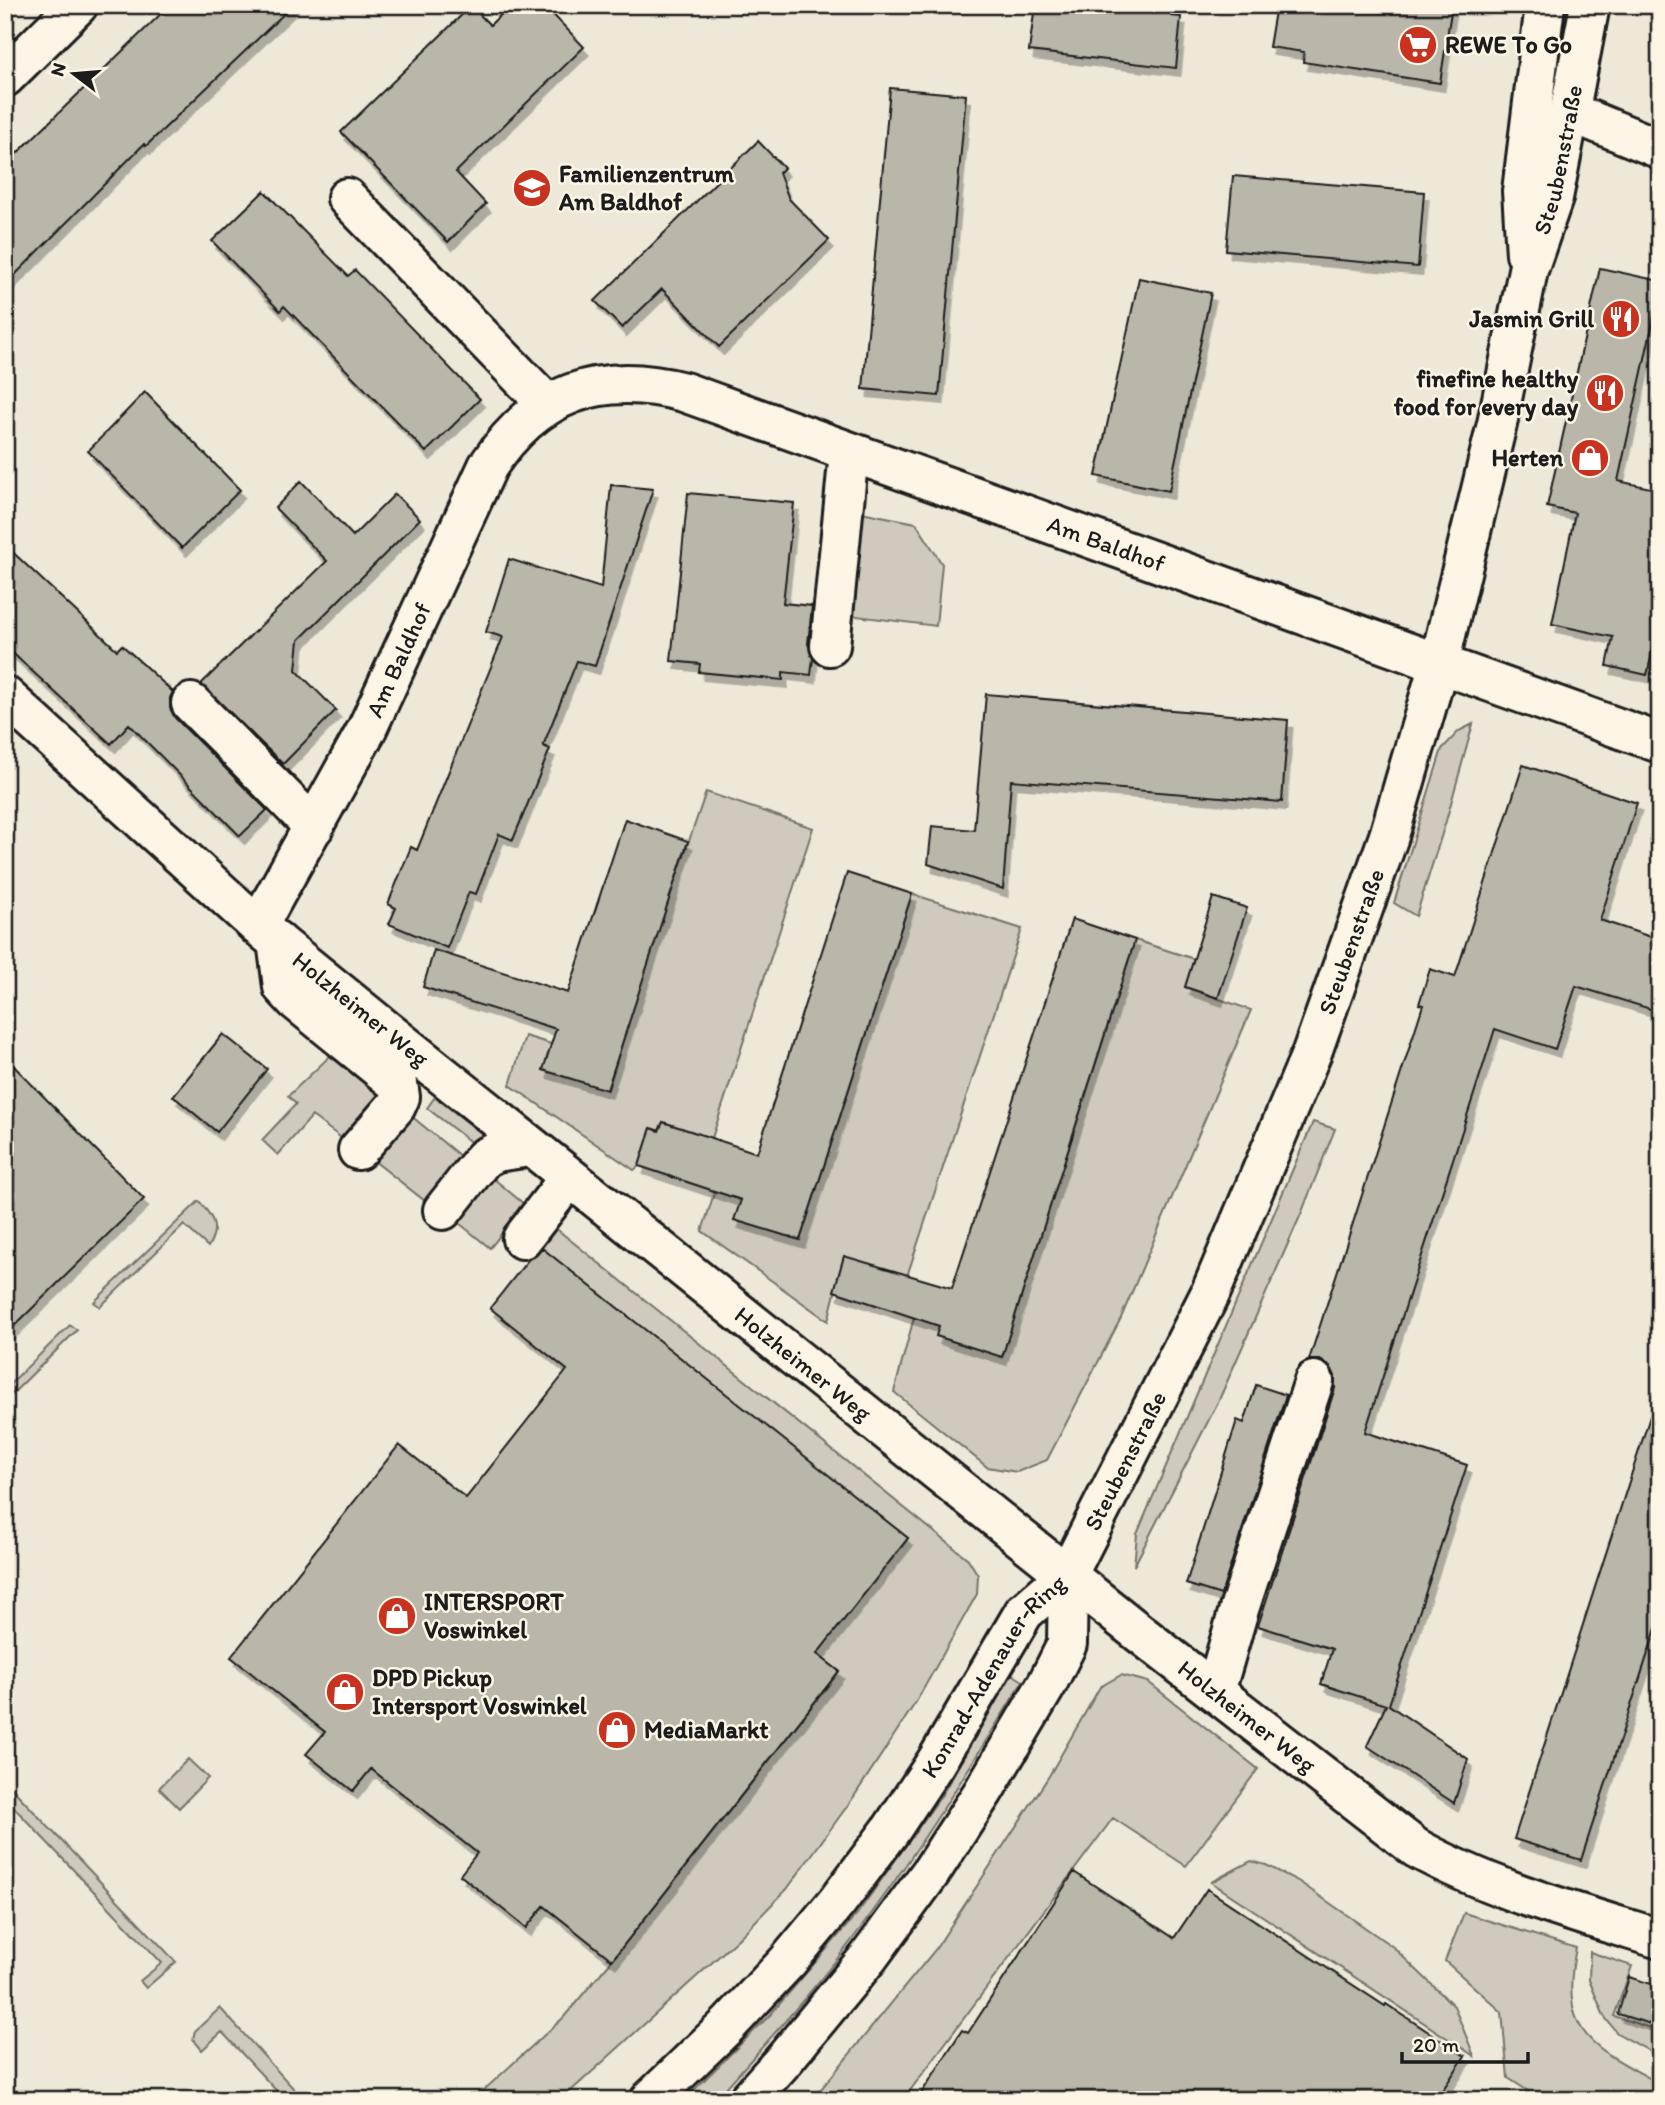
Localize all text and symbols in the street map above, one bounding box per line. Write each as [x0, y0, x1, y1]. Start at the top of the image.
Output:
supermarket icon: REWE To Go [1397, 24, 1439, 66]
place label: REWE To Go [1445, 30, 1572, 59]
north arrow [38, 38, 108, 108]
text: N [45, 60, 71, 79]
street label: Steubenstraße [1526, 82, 1588, 238]
place label: Familienzentrum Am Baldhof [558, 159, 734, 216]
school or university icon: Familienzentrum Am Baldhof [511, 167, 553, 209]
restaurant icon: Jasmin Grill [1600, 298, 1642, 340]
place label: Jasmin Grill [1468, 304, 1594, 333]
place label: finefine healthy food for every day [1394, 364, 1579, 422]
restaurant icon: finefine healthy food for every day [1584, 372, 1626, 414]
shop icon: Herten [1569, 437, 1611, 479]
place label: Herten [1491, 443, 1563, 472]
street label: Am Baldhof [1044, 509, 1169, 578]
street label: Am Baldhof [359, 598, 437, 722]
street label: Steubenstraße [1312, 865, 1390, 1018]
street label: Holzheimer Weg [287, 945, 436, 1073]
street label: Holzheimer Weg [729, 1300, 878, 1427]
street label: Steubenstraße [1077, 1386, 1172, 1535]
street label: Konrad-Adenauer-Ring [914, 1567, 1072, 1783]
place label: INTERSPORT Voswinkel [424, 1587, 564, 1644]
shop icon: INTERSPORT Voswinkel [376, 1595, 418, 1637]
street label: Holzheimer Weg [1172, 1653, 1323, 1779]
place label: DPD Pickup Intersport Voswinkel [372, 1663, 587, 1721]
shop icon: DPD Pickup Intersport Voswinkel [324, 1671, 366, 1713]
shop icon: MediaMarkt [596, 1709, 638, 1751]
place label: MediaMarkt [644, 1715, 769, 1744]
scale bar [1402, 2021, 1528, 2065]
text: 20 m [1413, 2032, 1460, 2057]

